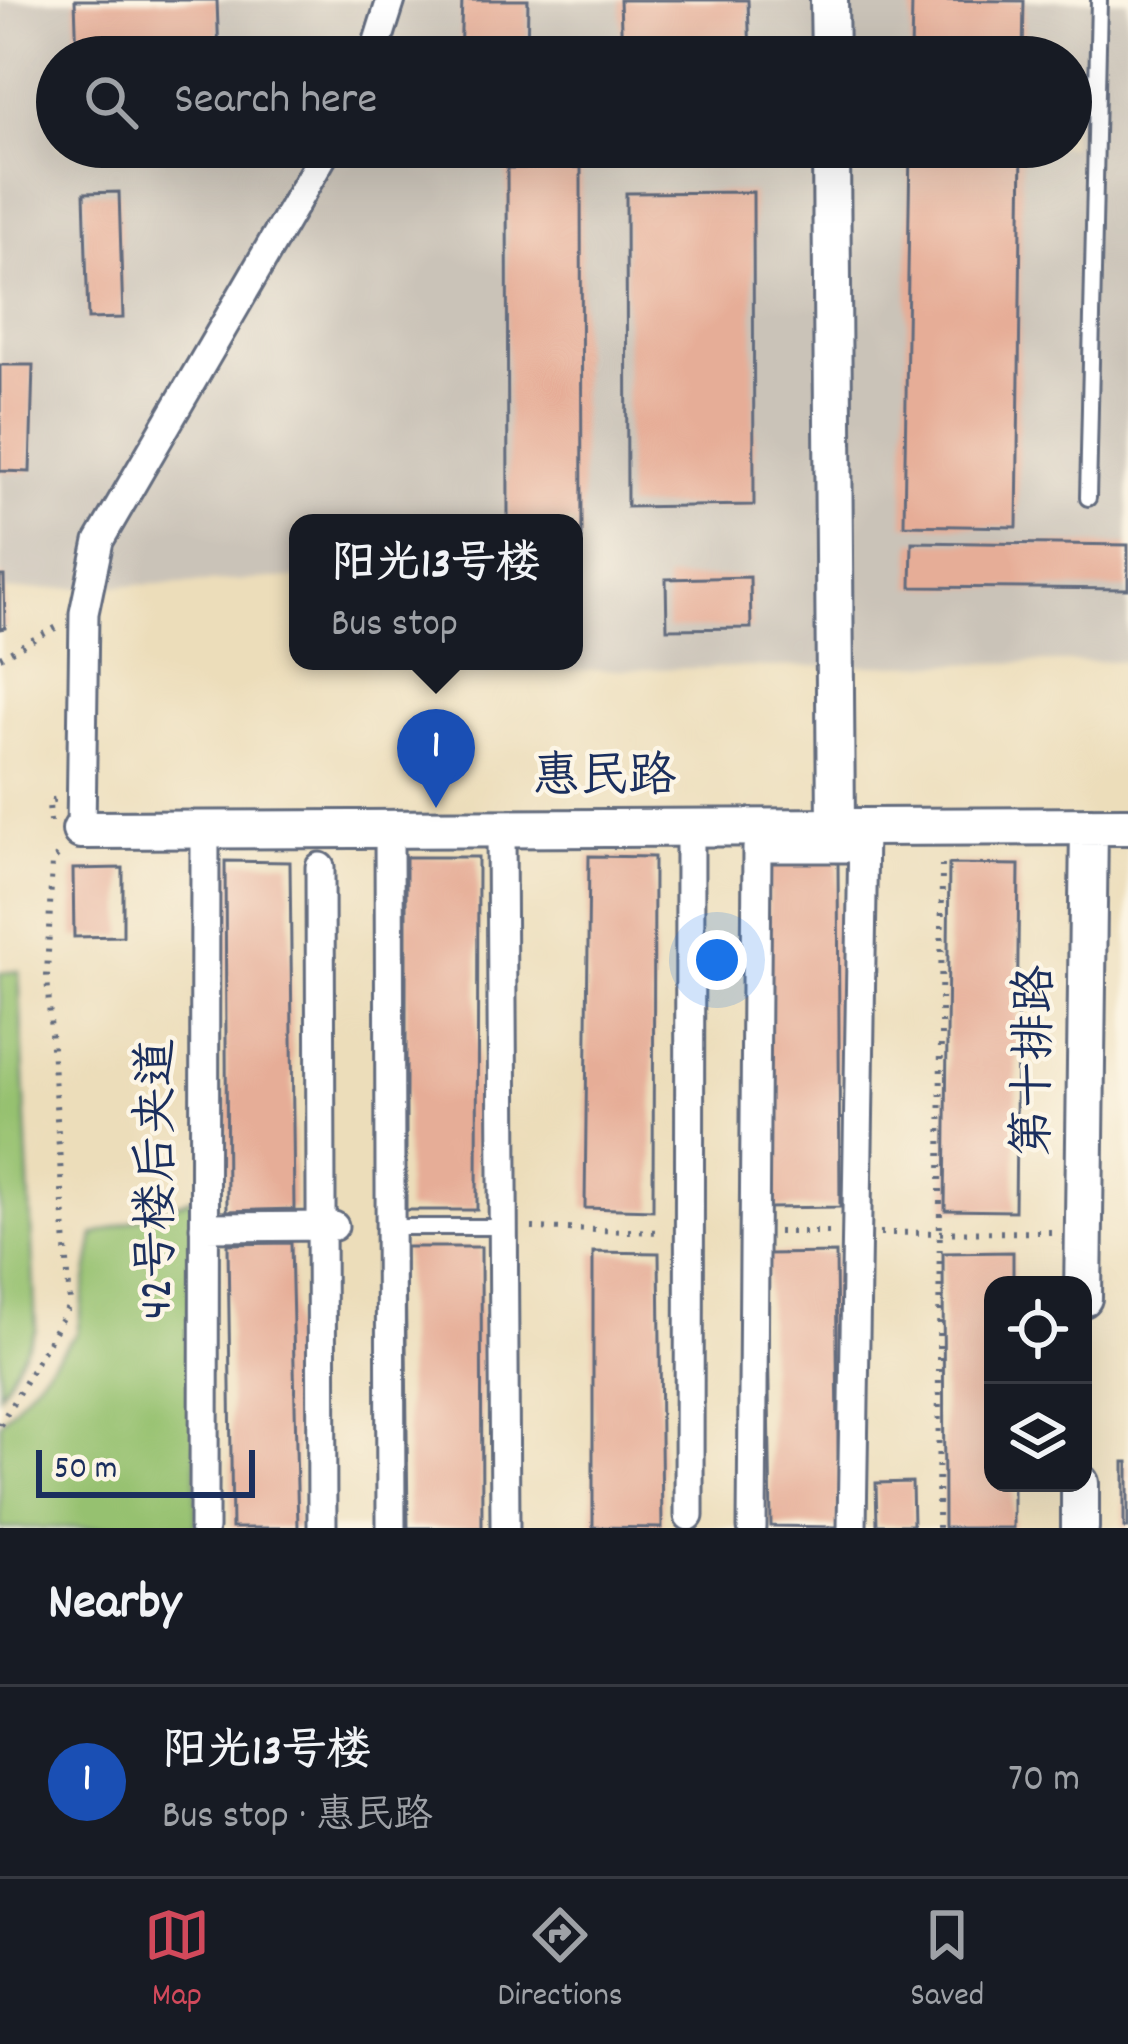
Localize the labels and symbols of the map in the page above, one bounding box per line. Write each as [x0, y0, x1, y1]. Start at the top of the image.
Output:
pin: 1 [397, 709, 475, 808]
street label: 惠民路 [532, 746, 676, 815]
your location [687, 930, 747, 990]
street label: 第十排路 [1002, 964, 1074, 1158]
street label: 42号楼后夹道 [126, 1039, 195, 1319]
scale bar [36, 1444, 255, 1497]

